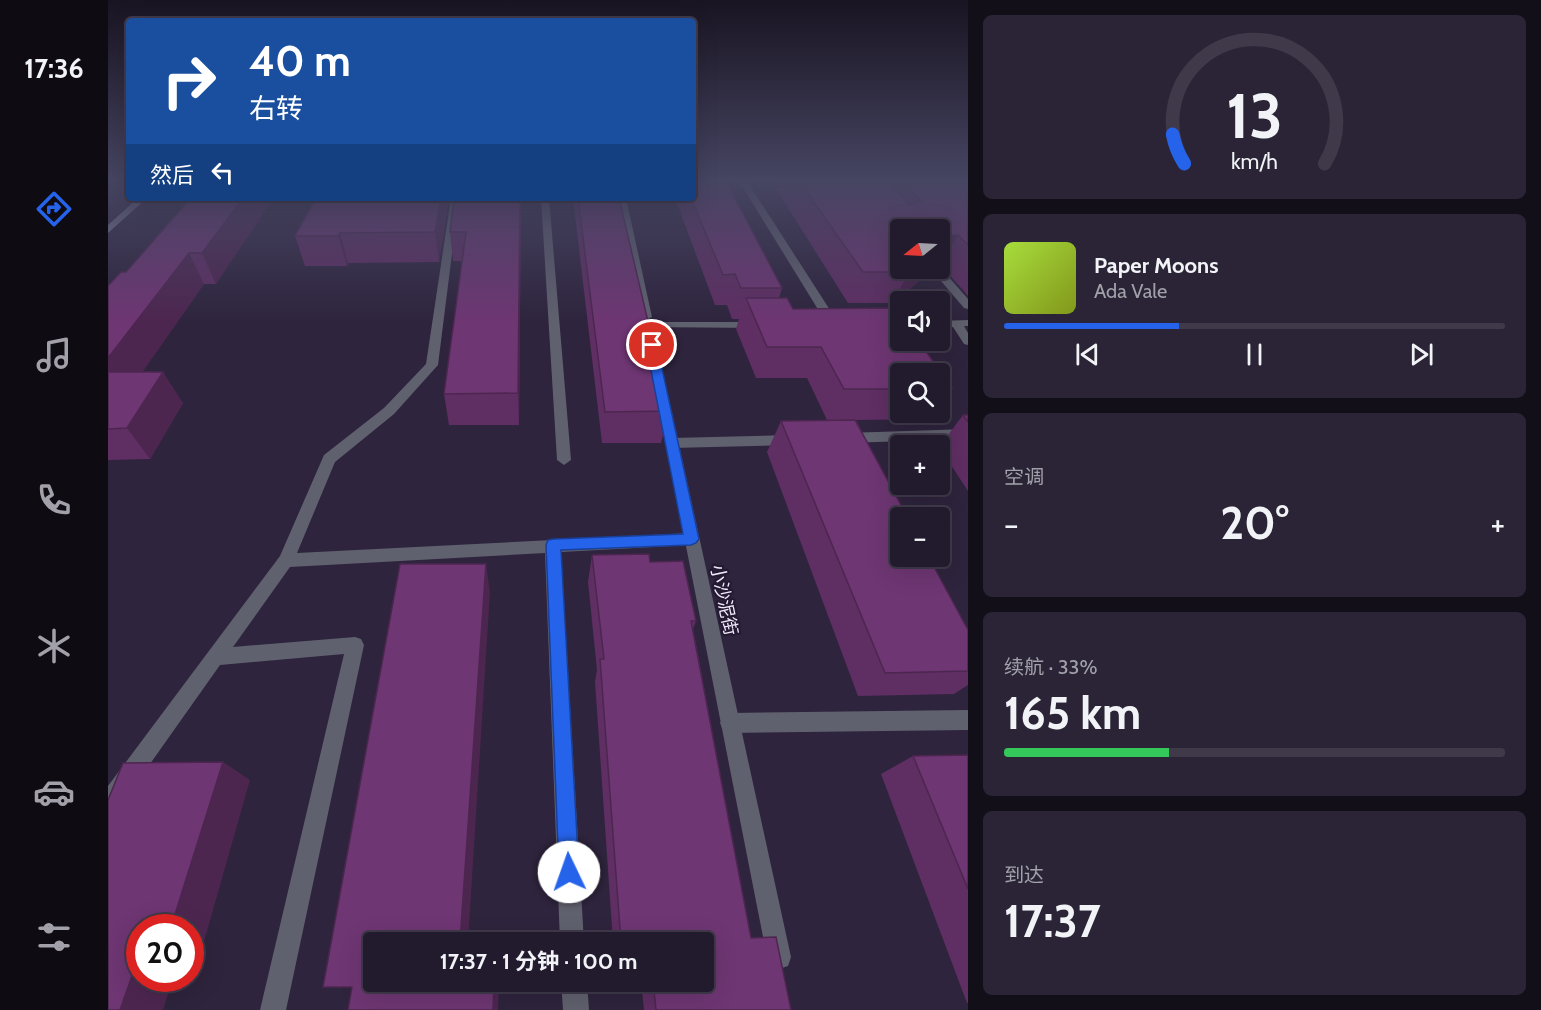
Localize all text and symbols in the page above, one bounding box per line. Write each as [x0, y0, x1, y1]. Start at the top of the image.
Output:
text: 40 m [249, 35, 351, 87]
icon: right [150, 42, 228, 120]
text: 17:36 [24, 52, 84, 85]
text: 13 [1226, 78, 1283, 154]
text: 右转 [249, 92, 303, 125]
text: km/h [1231, 148, 1278, 174]
icon: left [206, 156, 239, 189]
text: 然后 [150, 162, 194, 189]
icon: directions [33, 188, 75, 230]
north arrow [890, 219, 950, 279]
map controls [890, 219, 950, 567]
text: Paper Moons [1094, 252, 1218, 279]
text: Ada Vale [1094, 279, 1167, 303]
button: sound [890, 291, 950, 351]
pin [626, 319, 677, 370]
icon: arrive [635, 328, 668, 361]
icon: music [33, 334, 75, 376]
icon: previous [1071, 338, 1104, 371]
icon: pause [1238, 338, 1271, 371]
icon: next [1405, 338, 1438, 371]
button: search [890, 363, 950, 423]
button: + [890, 435, 950, 495]
text: 空调 [1004, 465, 1044, 489]
icon: phone [33, 479, 75, 521]
text: 20° [1220, 496, 1289, 550]
text: − [1004, 504, 1019, 544]
text: + [1490, 504, 1505, 544]
button: − [890, 507, 950, 567]
street label: 小沙泥街 [706, 562, 742, 638]
icon: climate [33, 625, 75, 667]
text: 续航 · 33% [1004, 655, 1097, 679]
text: 165 km [1004, 686, 1141, 740]
icon: car [33, 771, 75, 813]
position arrow [537, 840, 601, 904]
text: 到达 [1004, 863, 1044, 887]
text: 17:37 [1004, 894, 1101, 948]
speed limit sign: 20 [126, 914, 204, 992]
icon: filters [33, 916, 75, 958]
text: 17:37 · 1 分钟 · 100 m [440, 948, 637, 975]

